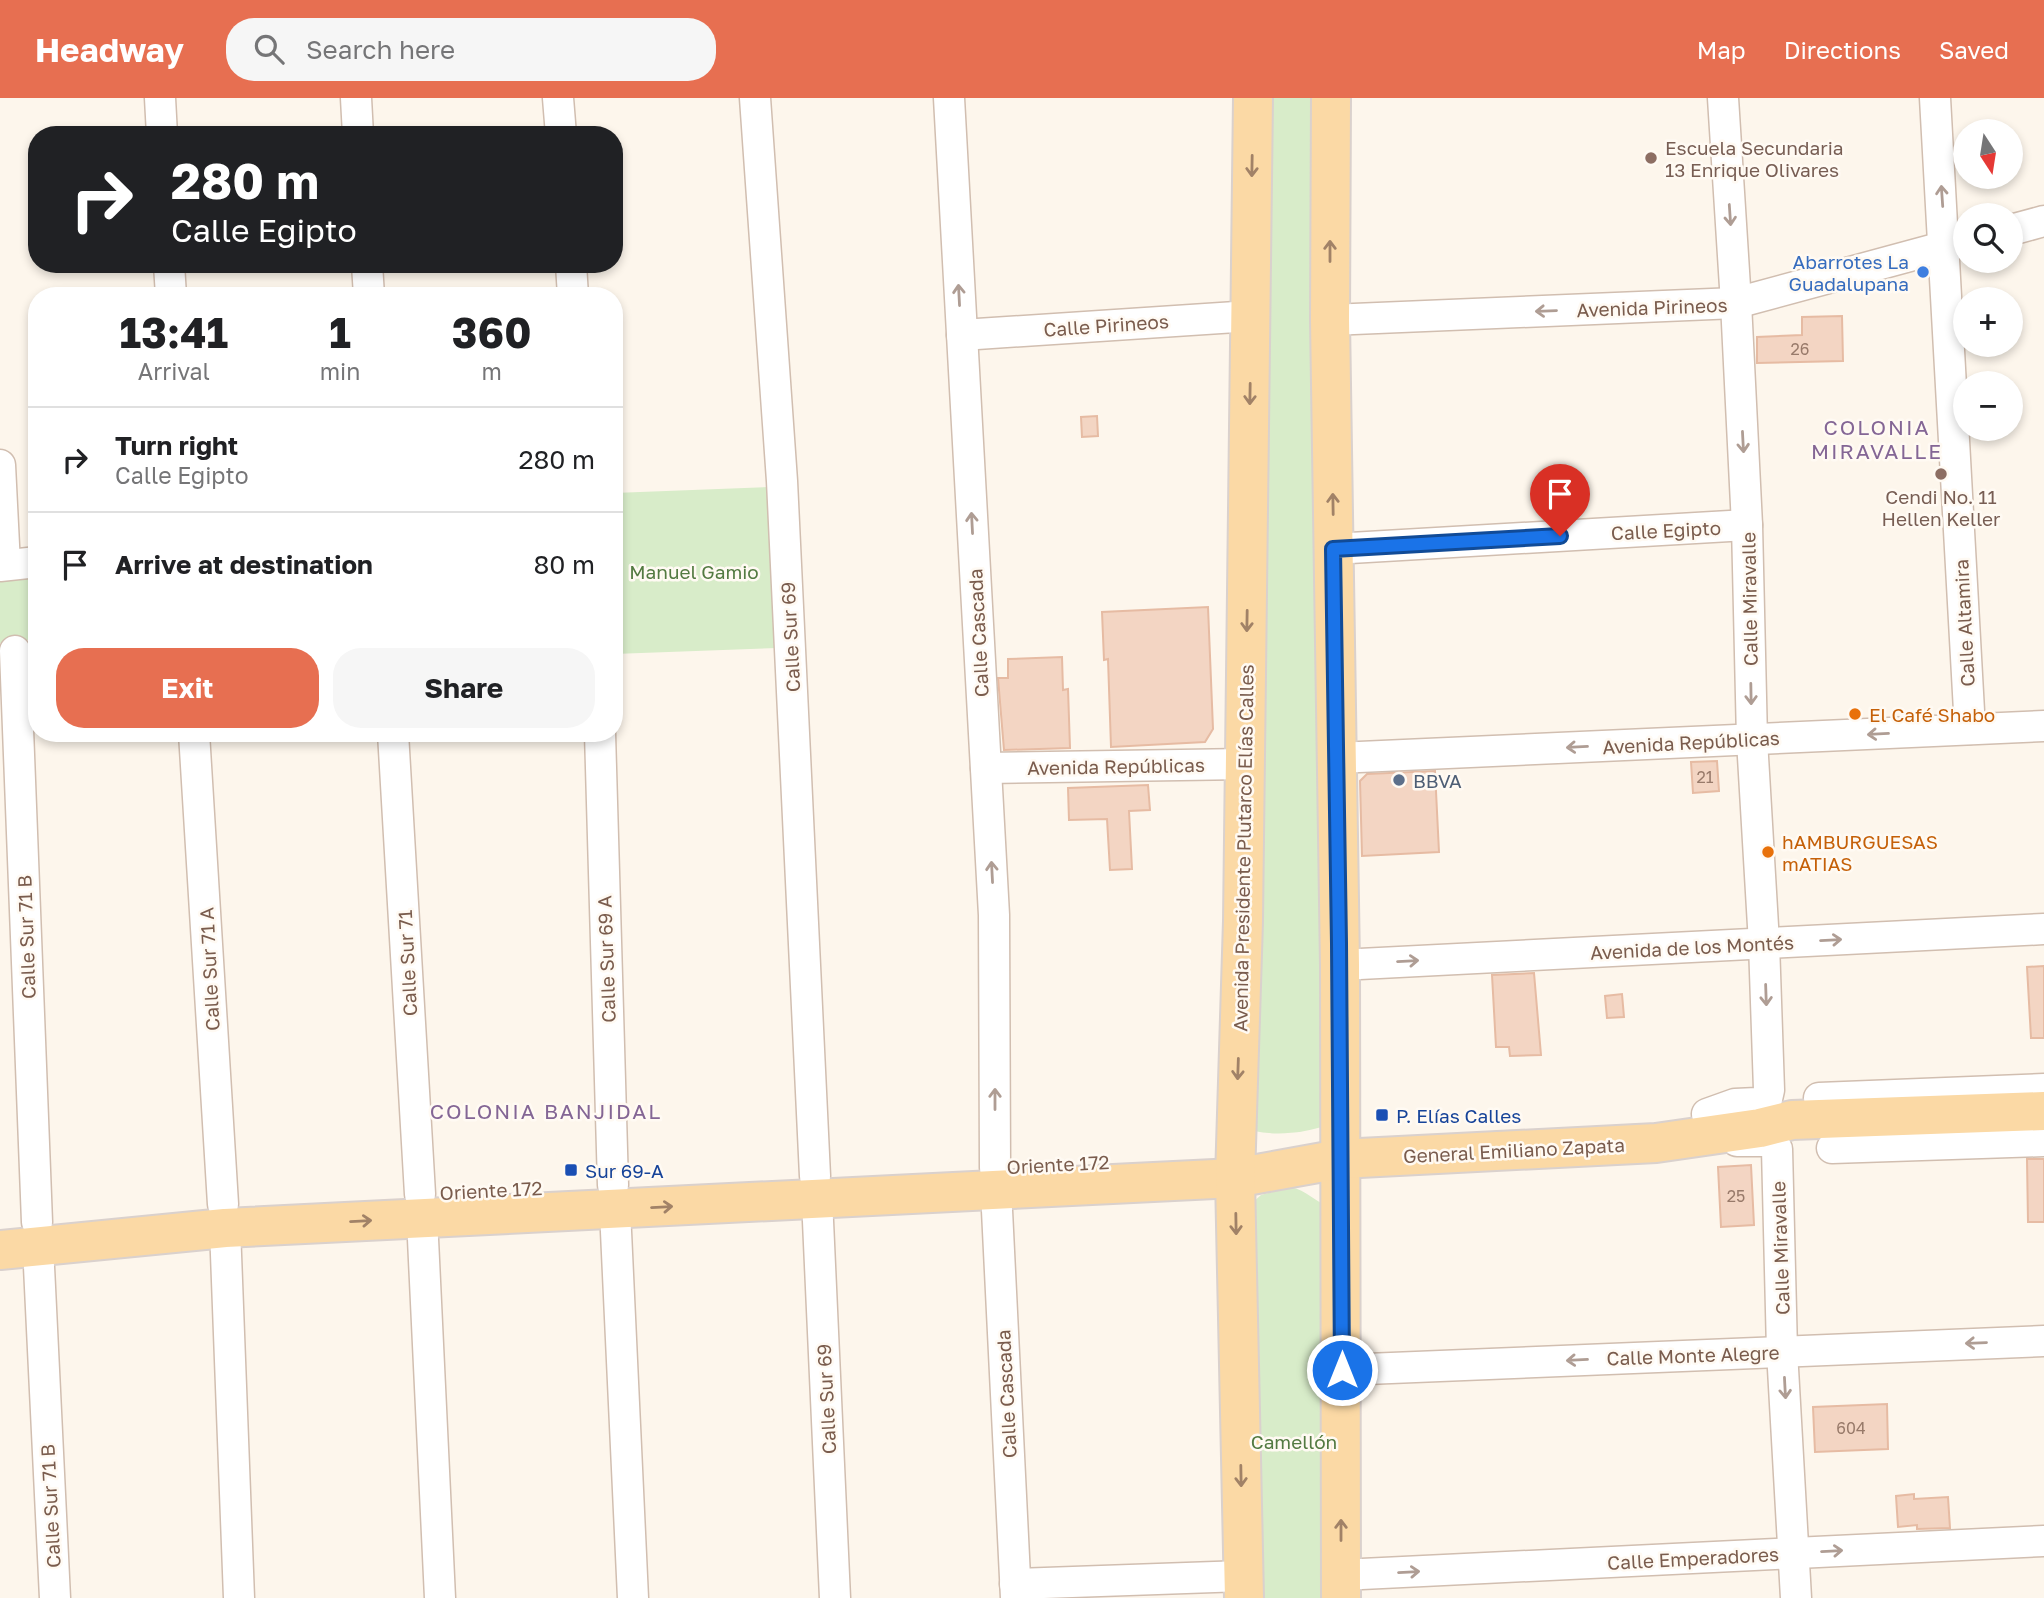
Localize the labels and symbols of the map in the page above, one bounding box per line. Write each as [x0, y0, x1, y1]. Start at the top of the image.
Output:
north arrow [1953, 119, 2023, 189]
place label: Escuela Secundaria 13 Enrique Olivares [1665, 136, 1843, 181]
marker: Escuela Secundaria 13 Enrique Olivares [1643, 150, 1659, 166]
one-way arrow [1245, 154, 1259, 177]
one-way arrow [1935, 185, 1948, 208]
one-way arrow [1724, 203, 1737, 226]
one-way arrow [1323, 240, 1337, 263]
place label: Abarrotes La Guadalupana [1789, 250, 1909, 295]
marker: Abarrotes La Guadalupana [1915, 264, 1931, 280]
one-way arrow [953, 284, 966, 307]
street label: Avenida Pirineos [1576, 293, 1728, 321]
one-way arrow [1535, 305, 1558, 318]
street label: Calle Pirineos [1043, 309, 1169, 341]
house number: 26 [1791, 339, 1809, 359]
one-way arrow [1243, 382, 1257, 405]
district label: COLONIA MIRAVALLE [1811, 414, 1943, 464]
one-way arrow [1737, 430, 1750, 453]
pin [1530, 464, 1590, 536]
marker: Cendi No. 11 Hellen Keller [1933, 466, 1949, 482]
place label: Cendi No. 11 Hellen Keller [1881, 485, 2001, 530]
one-way arrow [1326, 493, 1339, 516]
one-way arrow [966, 511, 979, 534]
street label: Calle Egipto [1610, 516, 1722, 544]
street label: Calle Miravalle [1736, 532, 1762, 666]
street label: Calle Altamira [1949, 559, 1979, 687]
park label: Manuel Gamio [629, 560, 759, 583]
street label: Calle Cascada [963, 568, 993, 698]
street label: Calle Sur 69 [776, 581, 804, 693]
one-way arrow [1241, 609, 1254, 632]
street label: Avenida Presidente Plutarco Elías Calles [1228, 664, 1258, 1032]
one-way arrow [1745, 682, 1758, 705]
place label: El Café Shabo [1869, 703, 1995, 726]
marker: El Café Shabo [1847, 706, 1863, 722]
street label: Avenida Repúblicas [1602, 726, 1780, 758]
one-way arrow [1867, 727, 1890, 740]
one-way arrow [1566, 741, 1589, 754]
street label: Avenida Repúblicas [1027, 753, 1205, 779]
house number: 21 [1696, 767, 1714, 787]
place label: BBVA [1413, 769, 1462, 792]
marker: BBVA [1391, 772, 1407, 788]
place label: hAMBURGUESAS mATIAS [1782, 830, 1938, 875]
marker: hAMBURGUESAS mATIAS [1760, 844, 1776, 860]
one-way arrow [985, 861, 998, 884]
street label: Calle Sur 71 B [12, 875, 40, 999]
street label: Calle Sur 69 A [592, 895, 620, 1023]
street label: Calle Sur 71 A [194, 906, 224, 1032]
street label: Calle Sur 71 [393, 909, 421, 1017]
street label: Avenida de los Montés [1589, 930, 1795, 964]
one-way arrow [1819, 933, 1842, 946]
one-way arrow [1396, 955, 1419, 968]
one-way arrow [1759, 983, 1772, 1006]
one-way arrow [1232, 1057, 1245, 1080]
one-way arrow [988, 1088, 1002, 1111]
district label: COLONIA BANJIDAL [430, 1098, 662, 1124]
place label: P. Elías Calles [1396, 1104, 1521, 1127]
marker: P. Elías Calles [1374, 1107, 1390, 1123]
street label: General Emiliano Zapata [1403, 1133, 1625, 1167]
street label: Oriente 172 [1006, 1150, 1110, 1178]
place label: Sur 69-A [585, 1159, 664, 1182]
marker: Sur 69-A [563, 1162, 579, 1178]
street label: Oriente 172 [439, 1176, 543, 1204]
street label: Calle Miravalle [1766, 1181, 1794, 1315]
house number: 25 [1727, 1186, 1745, 1206]
one-way arrow [650, 1201, 673, 1214]
one-way arrow [1229, 1212, 1243, 1235]
one-way arrow [349, 1215, 372, 1228]
street label: Calle Cascada [991, 1329, 1021, 1459]
position arrow [1305, 1333, 1379, 1407]
one-way arrow [1965, 1337, 1988, 1350]
street label: Calle Monte Alegre [1606, 1340, 1780, 1370]
street label: Calle Sur 69 [812, 1343, 840, 1455]
one-way arrow [1566, 1353, 1589, 1366]
one-way arrow [1778, 1377, 1791, 1400]
house number: 604 [1836, 1418, 1866, 1438]
park label: Camellón [1251, 1430, 1337, 1453]
street label: Calle Sur 71 B [35, 1443, 65, 1569]
one-way arrow [1235, 1464, 1248, 1487]
one-way arrow [1334, 1519, 1348, 1542]
street label: Calle Emperadores [1607, 1542, 1779, 1574]
one-way arrow [1820, 1545, 1843, 1558]
one-way arrow [1397, 1565, 1420, 1578]

